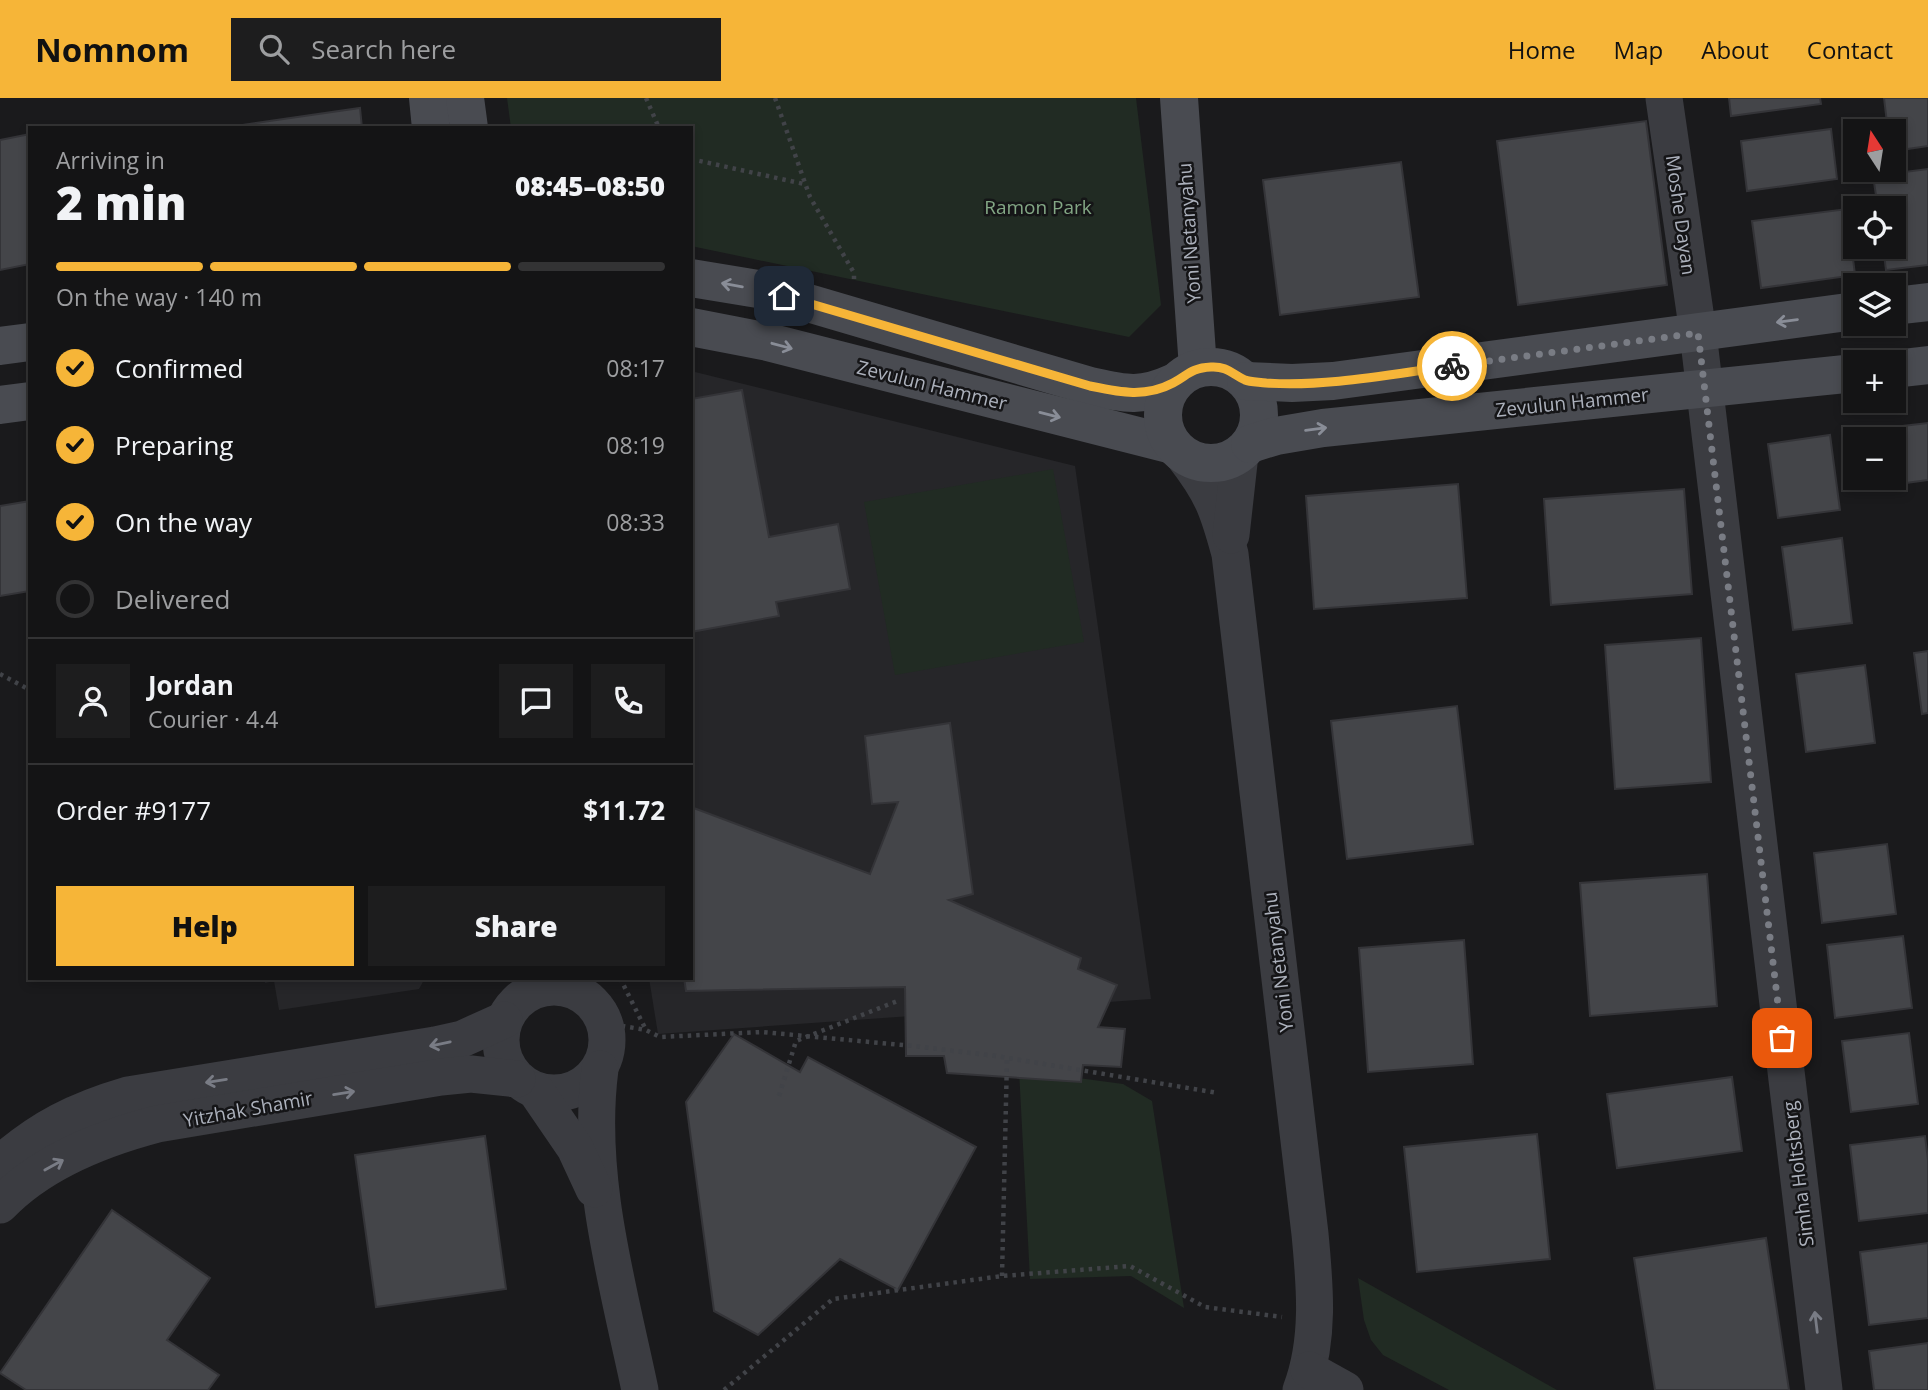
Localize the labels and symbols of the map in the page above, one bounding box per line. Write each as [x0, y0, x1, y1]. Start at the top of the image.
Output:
north arrow [1843, 119, 1906, 182]
street label: Moshe Dayan [1660, 153, 1702, 277]
street label: Yoni Netanyahu [1171, 162, 1207, 304]
park label: Ramon Park [984, 194, 1092, 220]
pin [754, 266, 814, 326]
one-way arrow [721, 277, 744, 291]
one-way arrow [1777, 314, 1799, 327]
courier [1417, 331, 1487, 401]
one-way arrow [770, 340, 793, 353]
street label: Zevulun Hammer [854, 354, 1010, 416]
street label: Zevulun Hammer [1494, 381, 1650, 423]
one-way arrow [1038, 409, 1061, 422]
one-way arrow [1304, 423, 1327, 436]
street label: Yoni Netanyahu [1257, 891, 1299, 1033]
pin [1752, 1008, 1812, 1068]
one-way arrow [429, 1037, 452, 1051]
one-way arrow [205, 1075, 228, 1088]
street label: Yitzhak Shamir [181, 1085, 315, 1133]
one-way arrow [332, 1086, 355, 1099]
street label: Simha Holtsberg [1776, 1100, 1820, 1248]
one-way arrow [44, 1157, 64, 1171]
one-way arrow [1810, 1311, 1823, 1334]

